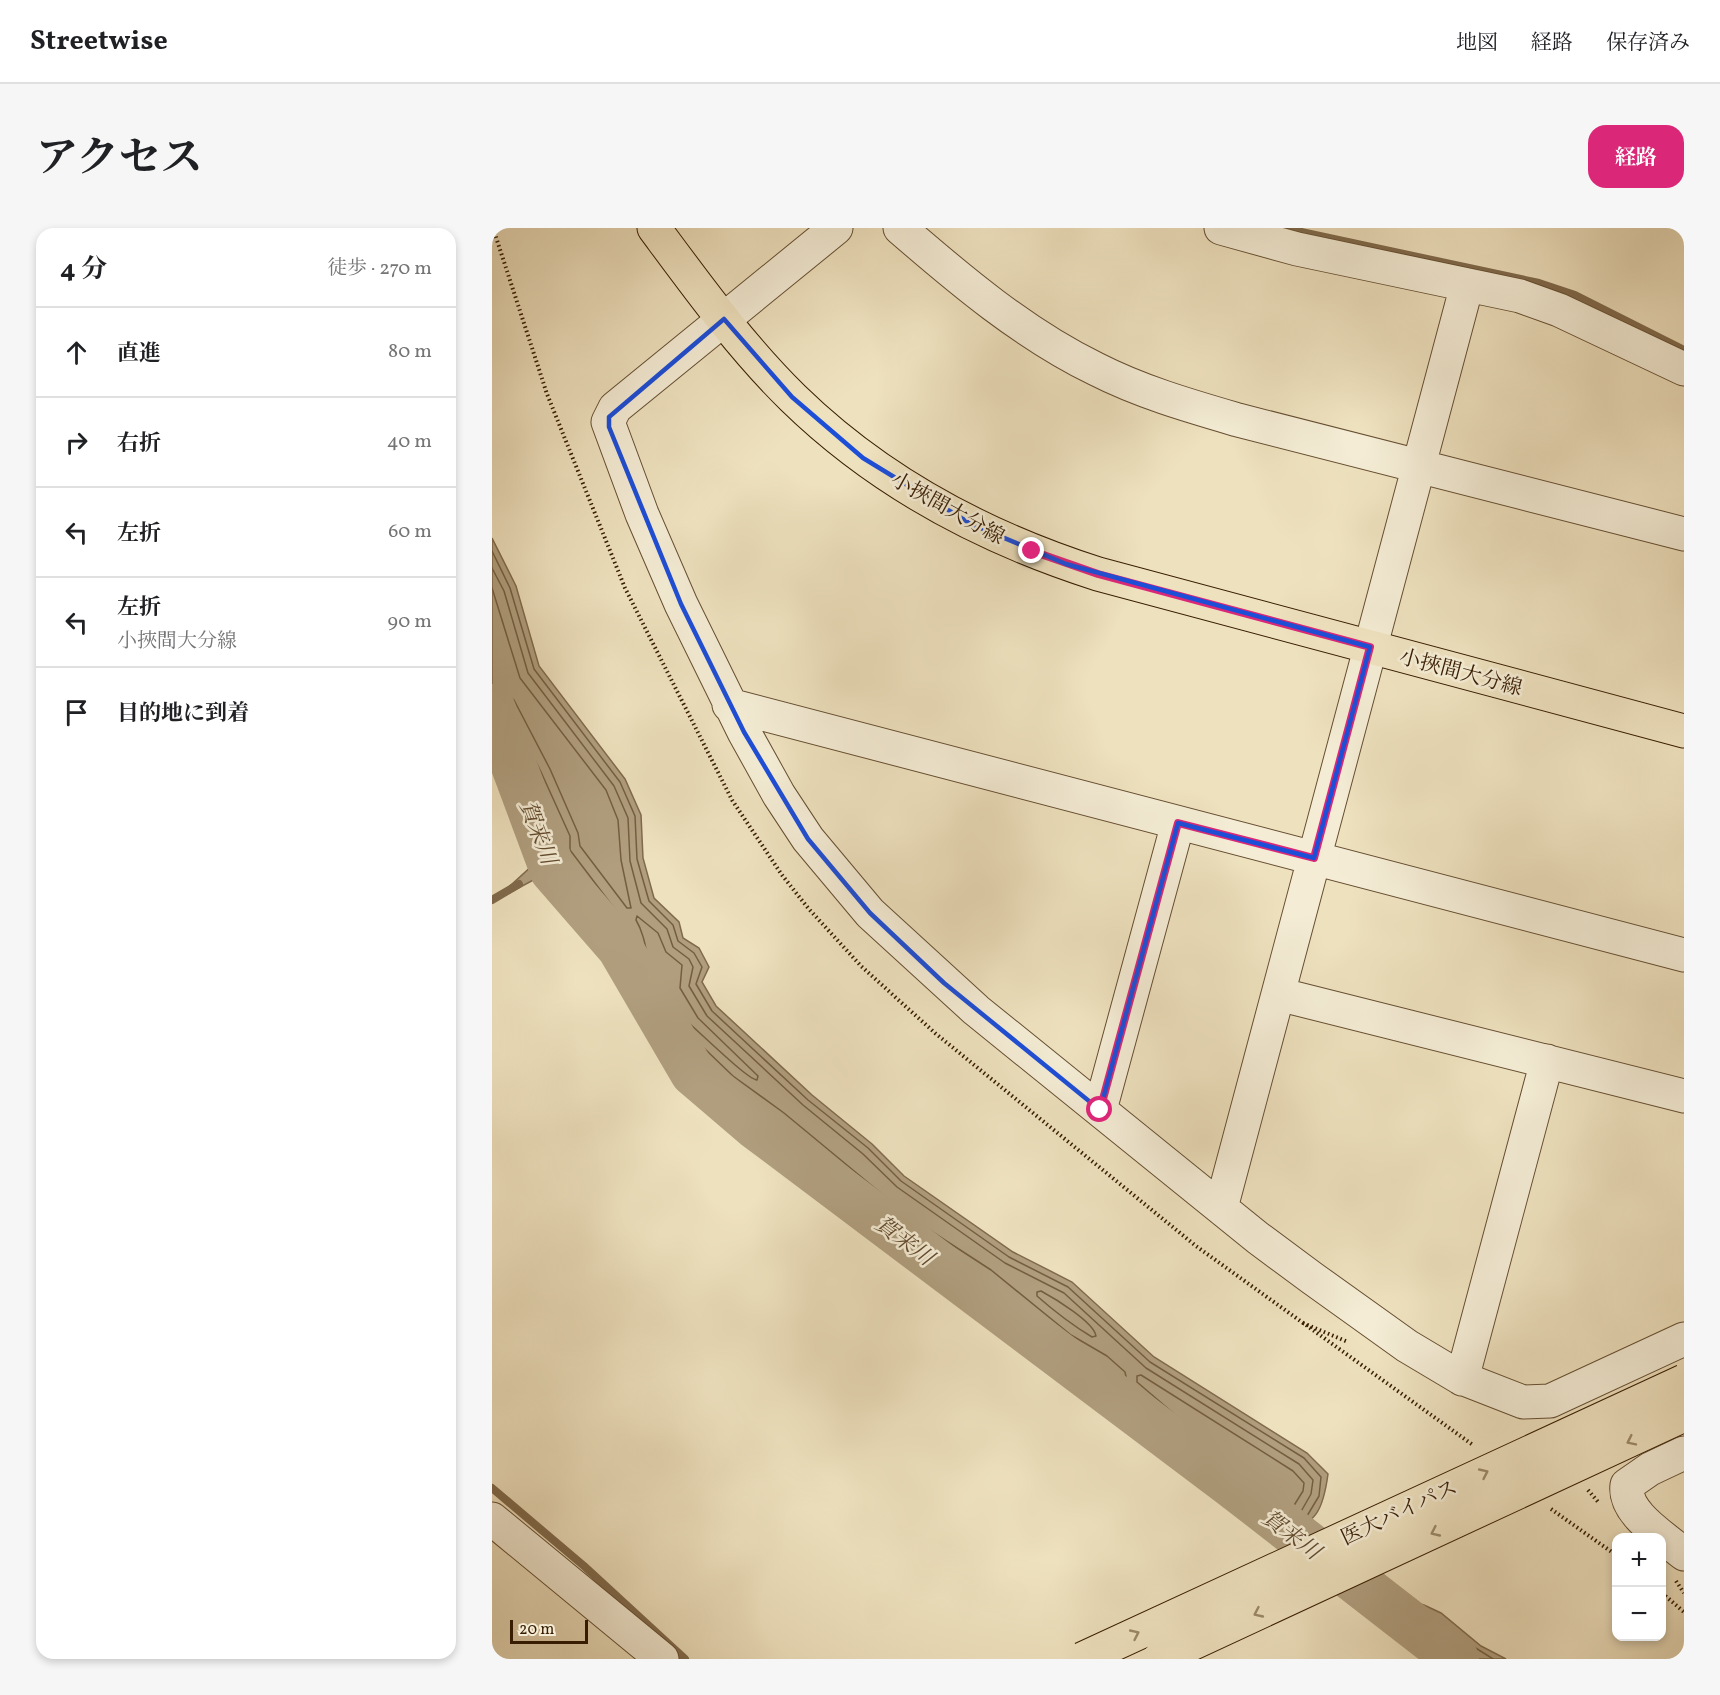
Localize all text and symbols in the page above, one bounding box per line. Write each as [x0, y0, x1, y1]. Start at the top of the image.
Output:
text: Streetwise [30, 22, 168, 61]
text: 地図 [1456, 29, 1498, 58]
text: 経路 [1531, 29, 1573, 58]
text: 保存済み [1606, 29, 1690, 58]
button: 経路 [1588, 125, 1684, 188]
text: アクセス [36, 131, 203, 190]
text: 4 分 [60, 252, 107, 288]
text: 徒歩 · 270 m [327, 255, 432, 283]
icon: ahead [60, 336, 93, 369]
text: 80 m [388, 338, 432, 366]
text: 直進 [117, 339, 161, 370]
icon: right [60, 426, 93, 459]
text: 40 m [387, 428, 432, 456]
text: 右折 [117, 429, 161, 460]
street label: 小挾間大分線 [885, 466, 1009, 553]
icon: left [60, 516, 93, 549]
text: 60 m [388, 518, 432, 546]
text: 左折 [117, 519, 161, 550]
route end [1018, 537, 1044, 563]
text: 左折 [117, 593, 161, 624]
icon: left [60, 606, 93, 639]
text: 90 m [388, 608, 432, 636]
text: 小挾間大分線 [117, 628, 237, 656]
street label: 小挾間大分線 [1396, 643, 1525, 704]
icon: arrive [60, 696, 93, 729]
text: 目的地に到着 [117, 699, 249, 730]
water label: 賀来川 [510, 797, 564, 871]
route start [1086, 1096, 1112, 1122]
water label: 賀来川 [868, 1210, 941, 1275]
one-way arrow [1627, 1433, 1638, 1445]
one-way arrow [1477, 1468, 1488, 1480]
street label: 医大バイパス [1337, 1474, 1463, 1553]
water label: 賀来川 [1255, 1504, 1328, 1569]
one-way arrow [1431, 1525, 1442, 1537]
map controls [1612, 1533, 1666, 1641]
button: + [1612, 1533, 1666, 1587]
button: − [1612, 1587, 1666, 1641]
one-way arrow [1254, 1606, 1265, 1618]
scale bar [510, 1617, 588, 1644]
text: 20 m [519, 1619, 554, 1641]
one-way arrow [1129, 1630, 1140, 1642]

